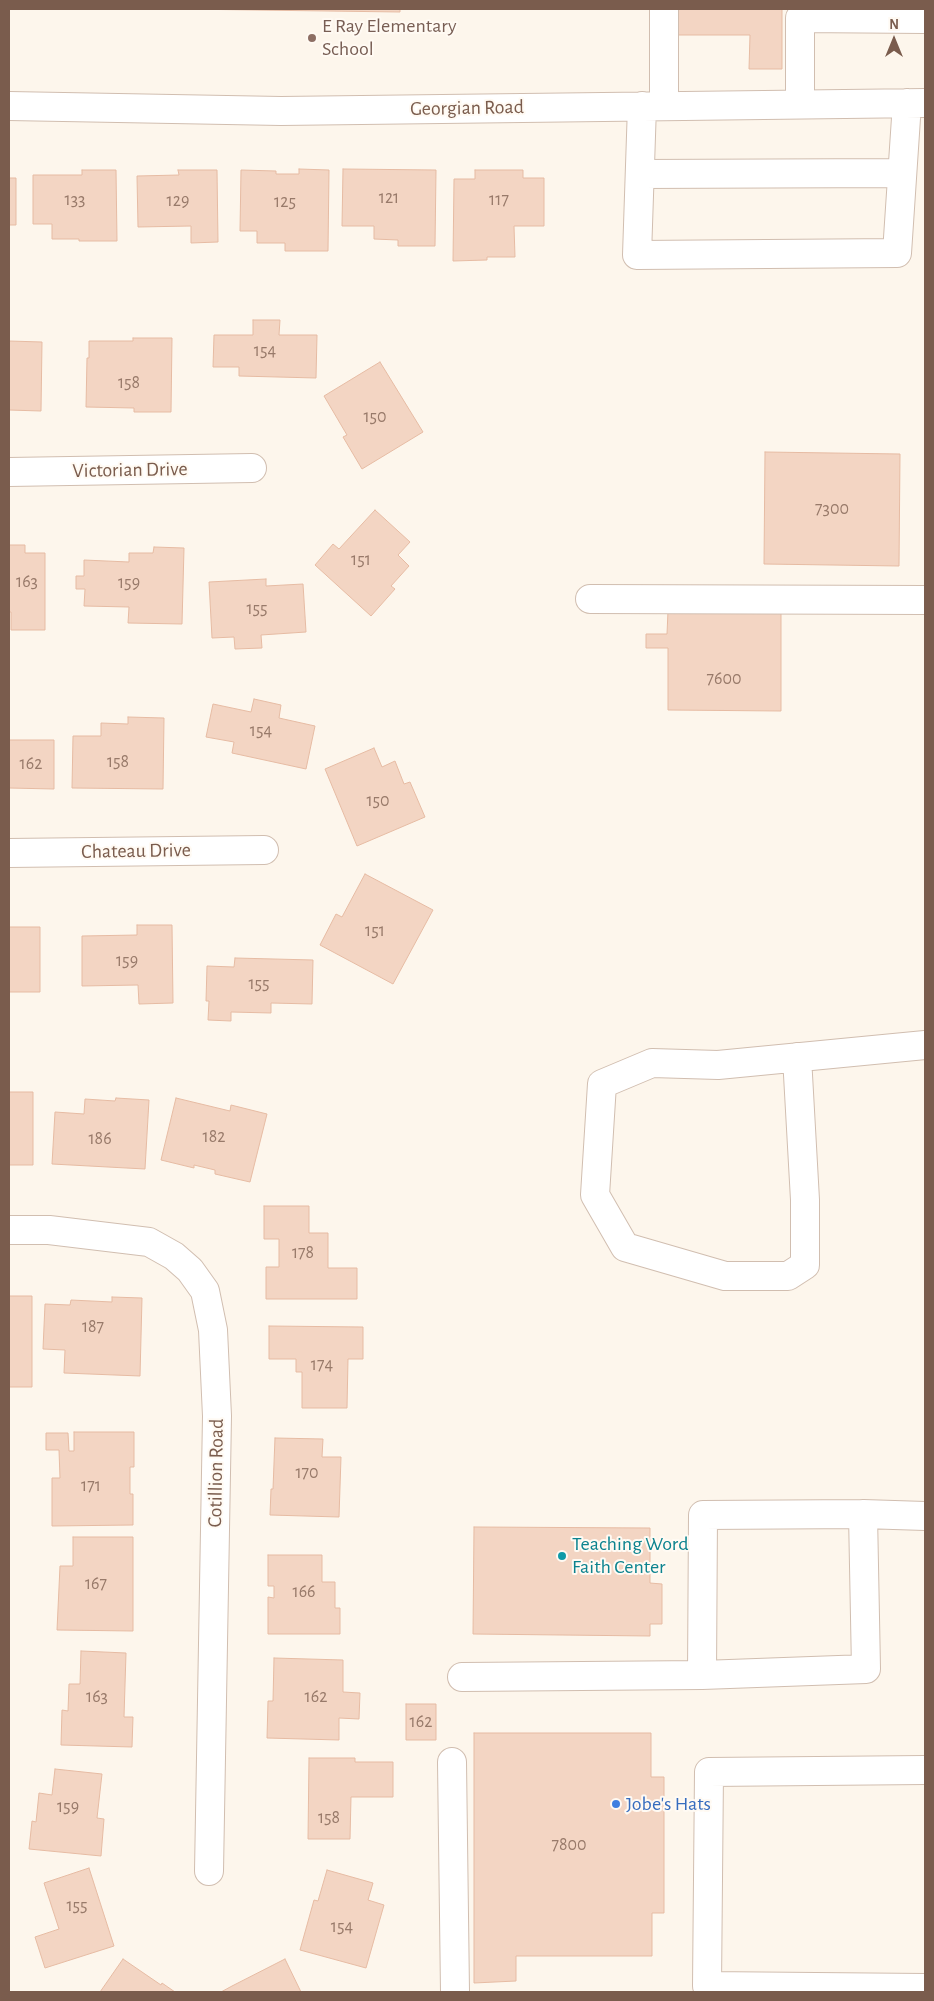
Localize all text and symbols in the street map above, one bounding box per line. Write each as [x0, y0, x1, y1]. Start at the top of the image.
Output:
place label: E Ray Elementary School [322, 14, 456, 61]
north arrow [869, 15, 919, 65]
text: N [889, 18, 899, 32]
marker: E Ray Elementary School [306, 32, 318, 44]
street label: Georgian Road [410, 95, 524, 121]
house number: 121 [379, 187, 399, 209]
house number: 133 [64, 189, 86, 211]
house number: 117 [489, 189, 509, 211]
house number: 129 [167, 190, 189, 212]
house number: 125 [274, 191, 296, 213]
house number: 154 [254, 340, 276, 362]
house number: 158 [118, 372, 140, 394]
house number: 150 [363, 406, 387, 428]
street label: Victorian Drive [72, 457, 188, 483]
house number: 7300 [815, 498, 849, 520]
house number: 151 [351, 549, 371, 571]
house number: 163 [16, 571, 38, 593]
house number: 159 [118, 572, 140, 594]
house number: 155 [246, 598, 268, 620]
house number: 7600 [707, 668, 741, 690]
house number: 154 [250, 720, 272, 742]
house number: 158 [107, 751, 129, 773]
house number: 162 [20, 753, 42, 775]
house number: 150 [366, 790, 390, 812]
street label: Chateau Drive [81, 838, 191, 864]
house number: 151 [365, 920, 385, 942]
house number: 159 [116, 950, 138, 972]
house number: 155 [248, 973, 270, 995]
house number: 182 [203, 1126, 225, 1148]
house number: 186 [88, 1128, 112, 1150]
house number: 178 [292, 1242, 314, 1264]
house number: 187 [82, 1316, 104, 1338]
house number: 174 [311, 1354, 333, 1376]
street label: Cotillion Road [203, 1418, 229, 1528]
house number: 170 [295, 1462, 319, 1484]
house number: 171 [81, 1475, 101, 1497]
place label: Teaching Word Faith Center [572, 1532, 689, 1579]
marker: Teaching Word Faith Center [556, 1550, 568, 1562]
house number: 167 [85, 1573, 107, 1595]
house number: 166 [292, 1581, 316, 1603]
house number: 163 [86, 1686, 108, 1708]
house number: 162 [305, 1686, 327, 1708]
house number: 162 [410, 1711, 432, 1733]
place label: Jobe's Hats [626, 1792, 711, 1816]
house number: 159 [57, 1796, 79, 1818]
marker: Jobe's Hats [610, 1798, 622, 1810]
house number: 158 [318, 1807, 340, 1829]
house number: 7800 [551, 1834, 587, 1856]
house number: 155 [66, 1895, 88, 1917]
house number: 154 [331, 1916, 353, 1938]

